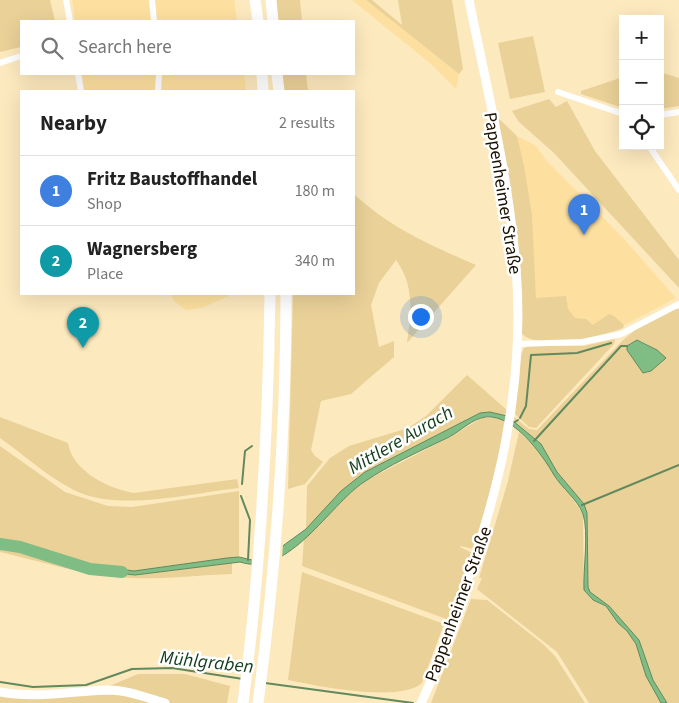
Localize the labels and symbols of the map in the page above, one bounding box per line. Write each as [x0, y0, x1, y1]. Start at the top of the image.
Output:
street label: Pappenheimer Straße [477, 110, 528, 276]
pin: 1 [568, 194, 600, 235]
your location [408, 304, 434, 330]
pin: 2 [67, 307, 99, 348]
water label: Mittlere Aurach [343, 399, 458, 481]
street label: Pappenheimer Straße [419, 523, 498, 685]
water label: Mühlgraben [159, 644, 255, 681]

